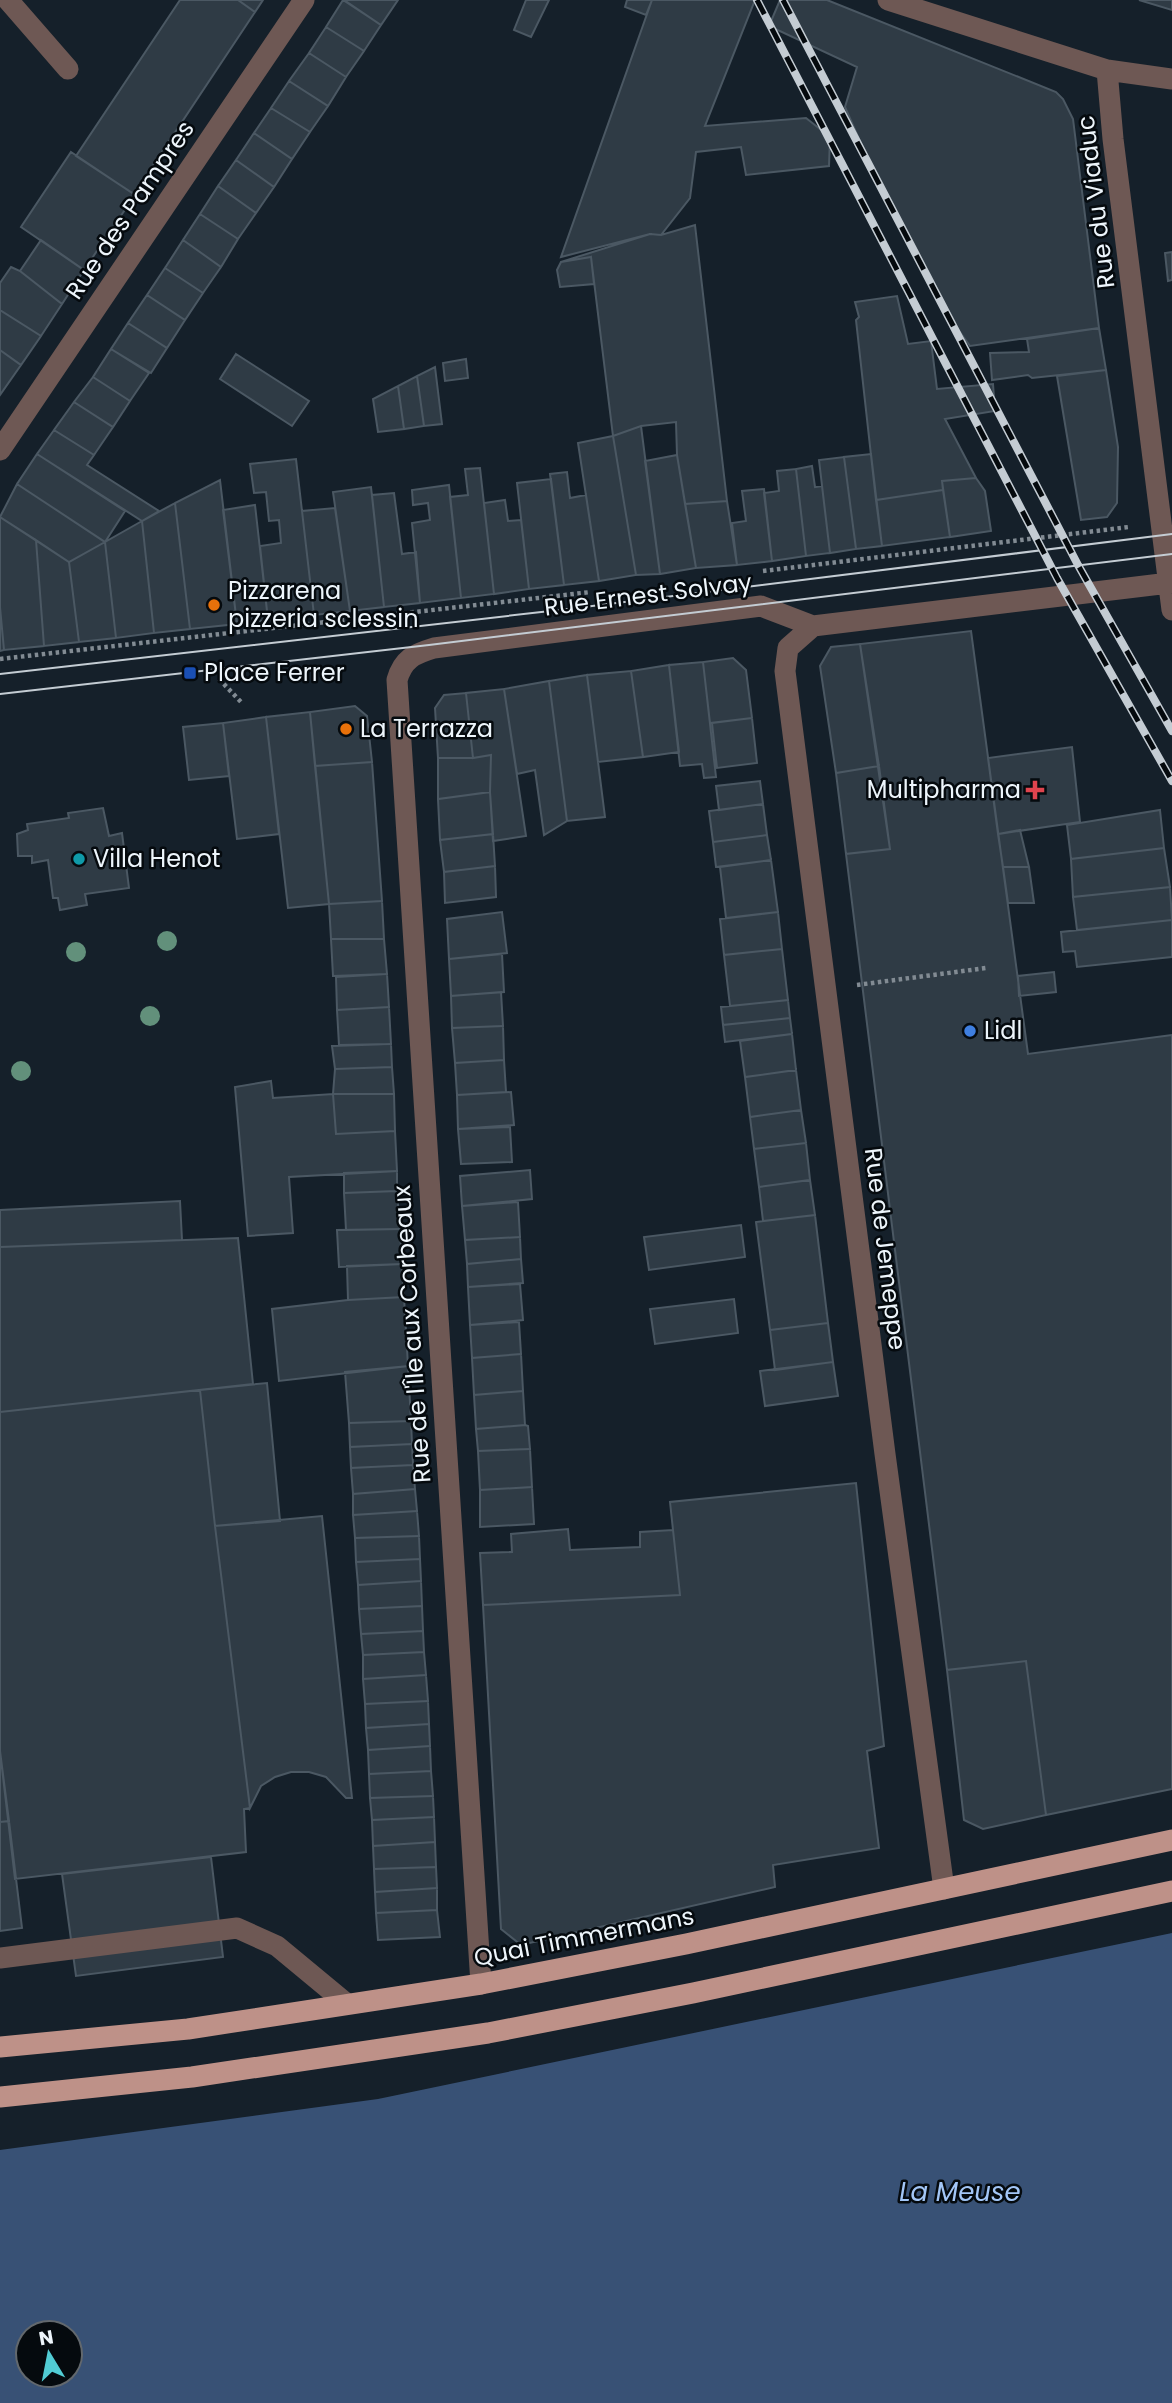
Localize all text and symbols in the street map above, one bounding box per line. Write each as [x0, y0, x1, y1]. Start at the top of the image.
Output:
street label: Rue des Pampres [58, 114, 202, 305]
street label: Rue du Viaduc [1069, 114, 1122, 290]
street label: Rue Ernest Solvay [542, 565, 754, 624]
place label: Pizzarena pizzeria sclessin [228, 574, 419, 635]
marker: Pizzarena pizzeria sclessin [206, 597, 222, 613]
place label: Place Ferrer [204, 656, 345, 689]
marker: Place Ferrer [182, 665, 198, 681]
place label: La Terrazza [360, 712, 493, 745]
marker: La Terrazza [338, 721, 354, 737]
place label: Multipharma [867, 773, 1021, 806]
marker: Multipharma [1027, 782, 1043, 798]
place label: Villa Henot [93, 842, 221, 875]
marker: Villa Henot [71, 851, 87, 867]
place label: Lidl [984, 1014, 1022, 1047]
marker: Lidl [962, 1023, 978, 1039]
street label: Rue de Jemeppe [857, 1146, 914, 1352]
street label: Rue de l'Île aux Corbeaux [385, 1184, 438, 1484]
street label: Quai Timmermans [471, 1899, 697, 1974]
water label: La Meuse [899, 2174, 1021, 2210]
north arrow [14, 2319, 84, 2389]
text: N [37, 2323, 56, 2352]

